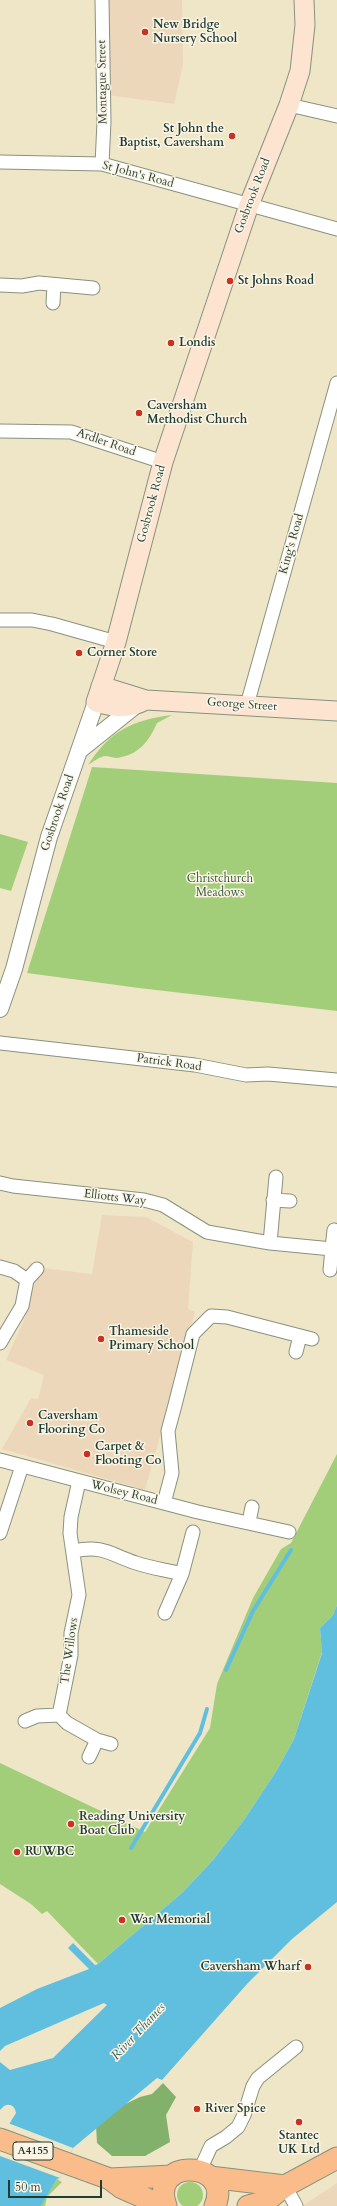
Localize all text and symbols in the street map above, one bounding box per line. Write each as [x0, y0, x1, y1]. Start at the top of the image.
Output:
place label: New Bridge Nursery School [153, 18, 237, 46]
marker: New Bridge Nursery School [140, 27, 150, 37]
street label: Montague Street [95, 40, 111, 124]
place label: St John the Baptist, Caversham [119, 122, 224, 150]
marker: St John the Baptist, Caversham [227, 131, 237, 141]
street label: Gosbrook Road [232, 156, 274, 236]
street label: St John's Road [101, 159, 175, 191]
place label: St Johns Road [238, 274, 314, 288]
marker: St Johns Road [225, 276, 235, 286]
place label: Londis [179, 336, 216, 350]
marker: Londis [166, 338, 176, 348]
place label: Caversham Methodist Church [147, 399, 247, 427]
marker: Caversham Methodist Church [134, 408, 144, 418]
street label: Ardler Road [74, 426, 138, 460]
street label: Gosbrook Road [135, 464, 169, 544]
street label: King's Road [277, 512, 307, 576]
place label: Corner Store [87, 646, 157, 660]
marker: Corner Store [74, 648, 84, 658]
street label: George Street [207, 695, 277, 715]
street label: Gosbrook Road [38, 773, 78, 853]
park label: Christchurch Meadows [187, 872, 253, 900]
street label: Patrick Road [136, 1051, 202, 1075]
street label: Elliotts Way [83, 1187, 147, 1209]
place label: Thameside Primary School [109, 1325, 194, 1353]
marker: Thameside Primary School [96, 1334, 106, 1344]
place label: Caversham Flooring Co [38, 1409, 105, 1437]
marker: Caversham Flooring Co [25, 1418, 35, 1428]
place label: Carpet & Flooting Co [95, 1440, 162, 1468]
marker: Carpet & Flooting Co [82, 1449, 92, 1459]
street label: Wolsey Road [89, 1478, 159, 1508]
street label: The Willows [58, 1617, 82, 1685]
place label: Reading University Boat Club [79, 1810, 185, 1838]
marker: Reading University Boat Club [66, 1819, 76, 1829]
place label: RUWBC [25, 1845, 74, 1859]
marker: RUWBC [12, 1847, 22, 1857]
place label: War Memorial [130, 1913, 210, 1927]
marker: War Memorial [117, 1915, 127, 1925]
place label: Caversham Wharf [200, 1960, 300, 1974]
marker: Caversham Wharf [303, 1962, 313, 1972]
water label: River Thames [109, 2000, 169, 2064]
place label: River Spice [205, 2102, 266, 2116]
marker: River Spice [192, 2104, 202, 2114]
marker: Stantec UK Ltd [294, 2117, 304, 2127]
place label: Stantec UK Ltd [278, 2129, 320, 2157]
road number: A4155 [13, 2142, 53, 2160]
scale bar [10, 2172, 104, 2198]
text: 50 m [15, 2179, 41, 2195]

